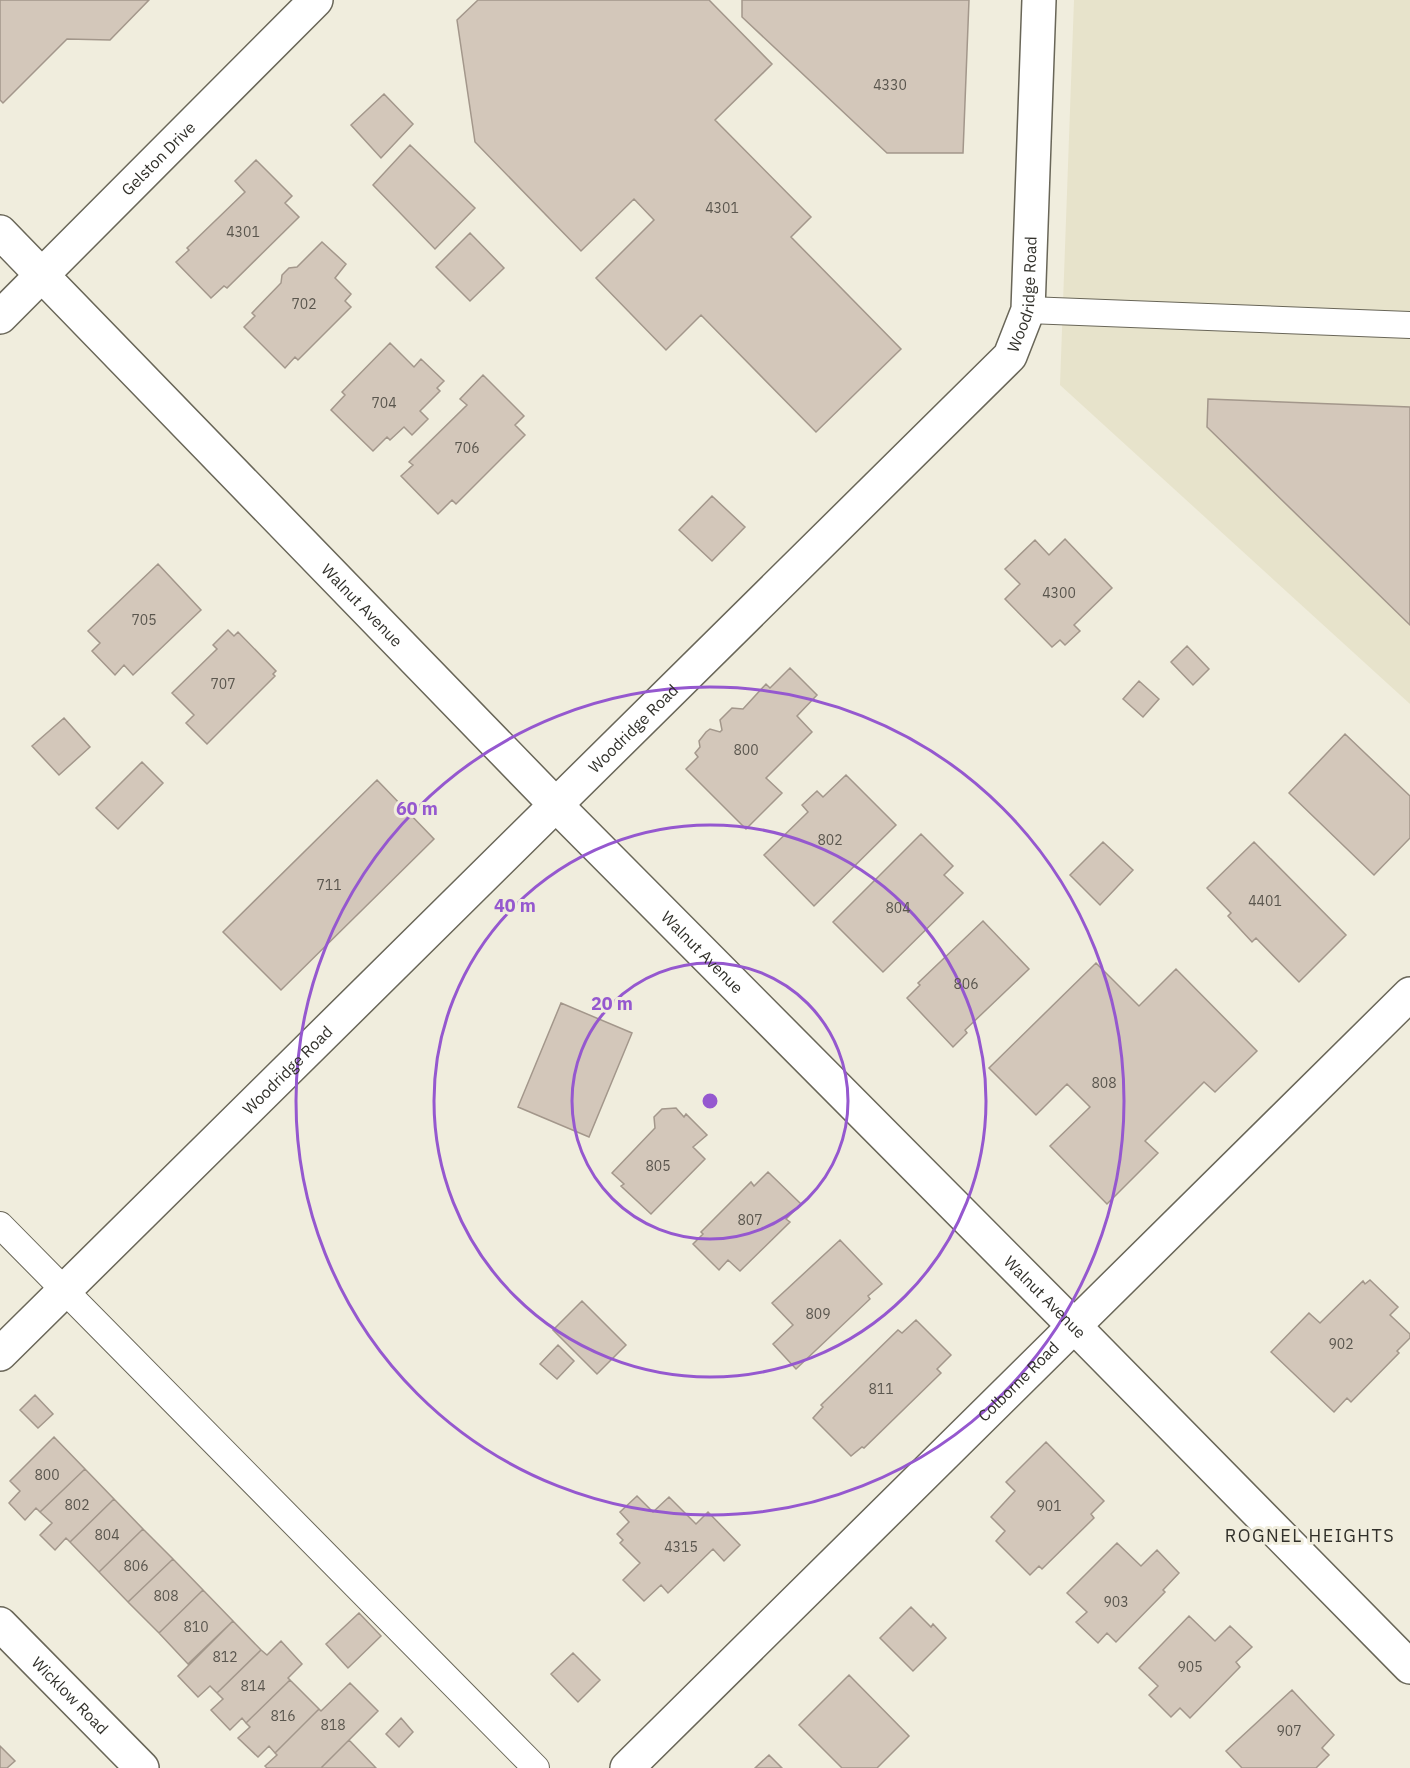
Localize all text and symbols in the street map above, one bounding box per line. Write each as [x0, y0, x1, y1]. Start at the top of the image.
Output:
house number: 4330 [873, 76, 907, 94]
street label: Gelston Drive [117, 117, 199, 200]
house number: 4301 [705, 199, 739, 217]
house number: 4301 [226, 223, 260, 241]
street label: Woodridge Road [1003, 236, 1041, 355]
house number: 702 [291, 295, 317, 313]
house number: 704 [371, 394, 397, 412]
house number: 706 [454, 439, 480, 457]
street label: Walnut Avenue [317, 559, 407, 651]
house number: 4300 [1042, 584, 1076, 602]
house number: 705 [131, 611, 157, 629]
house number: 707 [210, 675, 236, 693]
street label: Woodridge Road [584, 680, 682, 777]
house number: 800 [733, 741, 759, 759]
text: 60 m [396, 797, 438, 820]
house number: 802 [817, 831, 843, 849]
house number: 711 [316, 876, 342, 894]
house number: 4401 [1248, 892, 1282, 910]
text: 40 m [494, 894, 536, 917]
house number: 804 [885, 899, 911, 917]
street label: Walnut Avenue [657, 907, 748, 998]
house number: 806 [953, 975, 979, 993]
text: 20 m [591, 992, 633, 1015]
street label: Woodridge Road [238, 1021, 336, 1119]
house number: 808 [1091, 1074, 1117, 1092]
centre of rings [700, 1091, 720, 1111]
house number: 805 [645, 1157, 671, 1175]
house number: 807 [737, 1211, 763, 1229]
street label: Walnut Avenue [1000, 1251, 1090, 1342]
house number: 809 [805, 1305, 831, 1323]
house number: 902 [1328, 1335, 1354, 1353]
street label: Colborne Road [973, 1337, 1063, 1426]
house number: 811 [868, 1380, 894, 1398]
house number: 800 [34, 1466, 60, 1484]
house number: 802 [64, 1496, 90, 1514]
house number: 901 [1036, 1497, 1062, 1515]
district label: ROGNEL HEIGHTS [1225, 1524, 1395, 1547]
house number: 804 [94, 1526, 120, 1544]
house number: 4315 [664, 1538, 698, 1556]
house number: 806 [123, 1557, 149, 1575]
house number: 808 [153, 1587, 179, 1605]
house number: 903 [1103, 1593, 1129, 1611]
house number: 810 [183, 1618, 209, 1636]
house number: 812 [212, 1648, 238, 1666]
street label: Wicklow Road [28, 1652, 113, 1738]
house number: 905 [1177, 1658, 1203, 1676]
house number: 814 [240, 1677, 266, 1695]
house number: 816 [270, 1707, 296, 1725]
house number: 818 [320, 1716, 346, 1734]
house number: 907 [1276, 1722, 1302, 1740]

